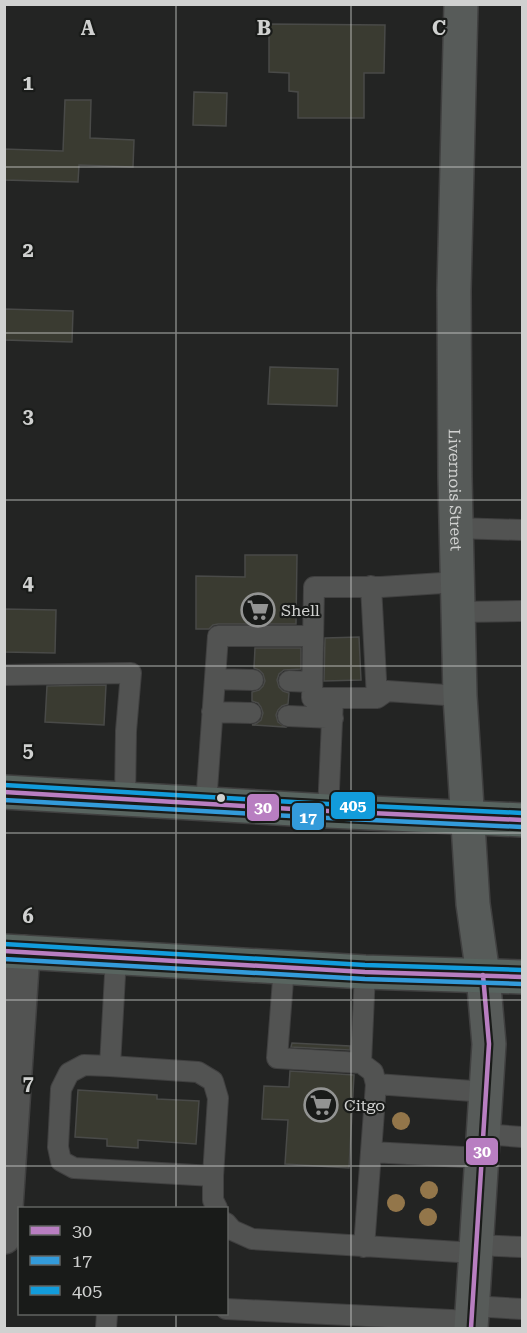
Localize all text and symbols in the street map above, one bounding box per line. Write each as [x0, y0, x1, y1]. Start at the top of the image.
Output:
text: A [81, 16, 96, 40]
text: B [257, 16, 271, 40]
text: C [432, 16, 446, 40]
text: 1 [22, 71, 34, 95]
text: 2 [22, 238, 34, 262]
text: 3 [22, 404, 34, 428]
street label: Livernois Street [445, 429, 466, 551]
text: 4 [22, 571, 34, 595]
supermarket icon: Shell [240, 592, 276, 628]
place label: Shell [281, 601, 320, 620]
text: 5 [22, 738, 34, 762]
line badge: 405 [330, 791, 376, 820]
unlabelled marker [215, 792, 227, 804]
line badge: 30 [246, 793, 280, 822]
text: 405 [340, 796, 366, 815]
text: 30 [254, 798, 272, 817]
line badge: 17 [291, 802, 325, 831]
text: 17 [299, 808, 317, 827]
text: 6 [22, 904, 34, 928]
text: 7 [22, 1071, 34, 1095]
supermarket icon: Citgo [303, 1087, 339, 1123]
place label: Citgo [344, 1096, 385, 1115]
line badge: 30 [465, 1137, 499, 1166]
text: 30 [473, 1142, 491, 1161]
legend [18, 1207, 228, 1315]
text: 30 [72, 1220, 92, 1241]
text: 17 [72, 1250, 92, 1271]
text: 405 [72, 1280, 102, 1301]

